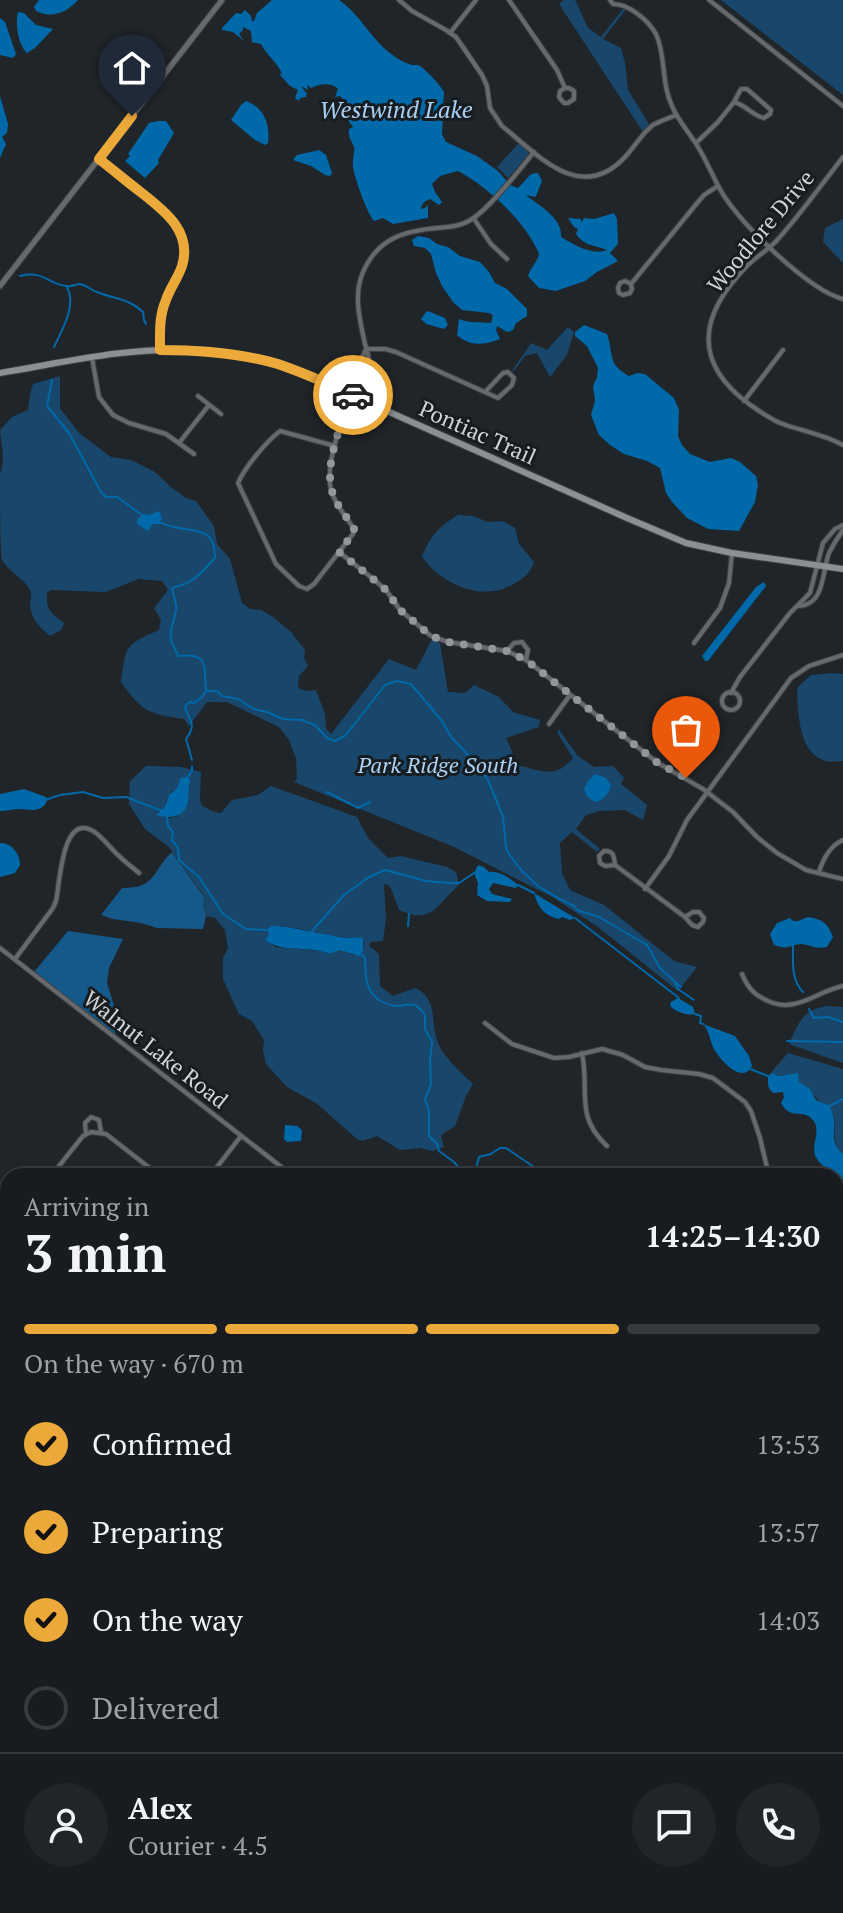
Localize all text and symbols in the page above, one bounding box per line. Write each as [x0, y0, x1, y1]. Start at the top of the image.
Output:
pin [98, 34, 166, 116]
icon: home [110, 46, 154, 90]
water label: Westwind Lake [319, 93, 473, 125]
street label: Woodlore Drive [700, 164, 820, 298]
courier [313, 355, 393, 435]
icon: car [331, 373, 375, 417]
street label: Pontiac Trail [415, 393, 541, 471]
pin [652, 696, 720, 778]
icon: bag [664, 708, 708, 752]
park label: Park Ridge South [357, 750, 518, 779]
street label: Walnut Lake Road [78, 983, 234, 1115]
text: Arriving in [24, 1189, 149, 1223]
text: 14:25–14:30 [645, 1216, 820, 1256]
text: 3 min [24, 1218, 166, 1287]
text: On the way · 670 m [24, 1346, 244, 1380]
icon: check [24, 1422, 68, 1466]
text: Confirmed [92, 1424, 232, 1464]
text: 13:53 [756, 1427, 820, 1461]
icon: check [24, 1510, 68, 1554]
text: Preparing [92, 1512, 223, 1552]
text: 13:57 [756, 1515, 820, 1549]
icon: check [24, 1598, 68, 1642]
text: On the way [92, 1600, 243, 1640]
text: 14:03 [756, 1603, 820, 1637]
text: Delivered [92, 1688, 219, 1728]
button: person [24, 1783, 108, 1867]
button: chat [632, 1783, 716, 1867]
button: phone [736, 1783, 820, 1867]
text: Alex [128, 1788, 192, 1828]
text: Courier · 4.5 [128, 1828, 268, 1862]

